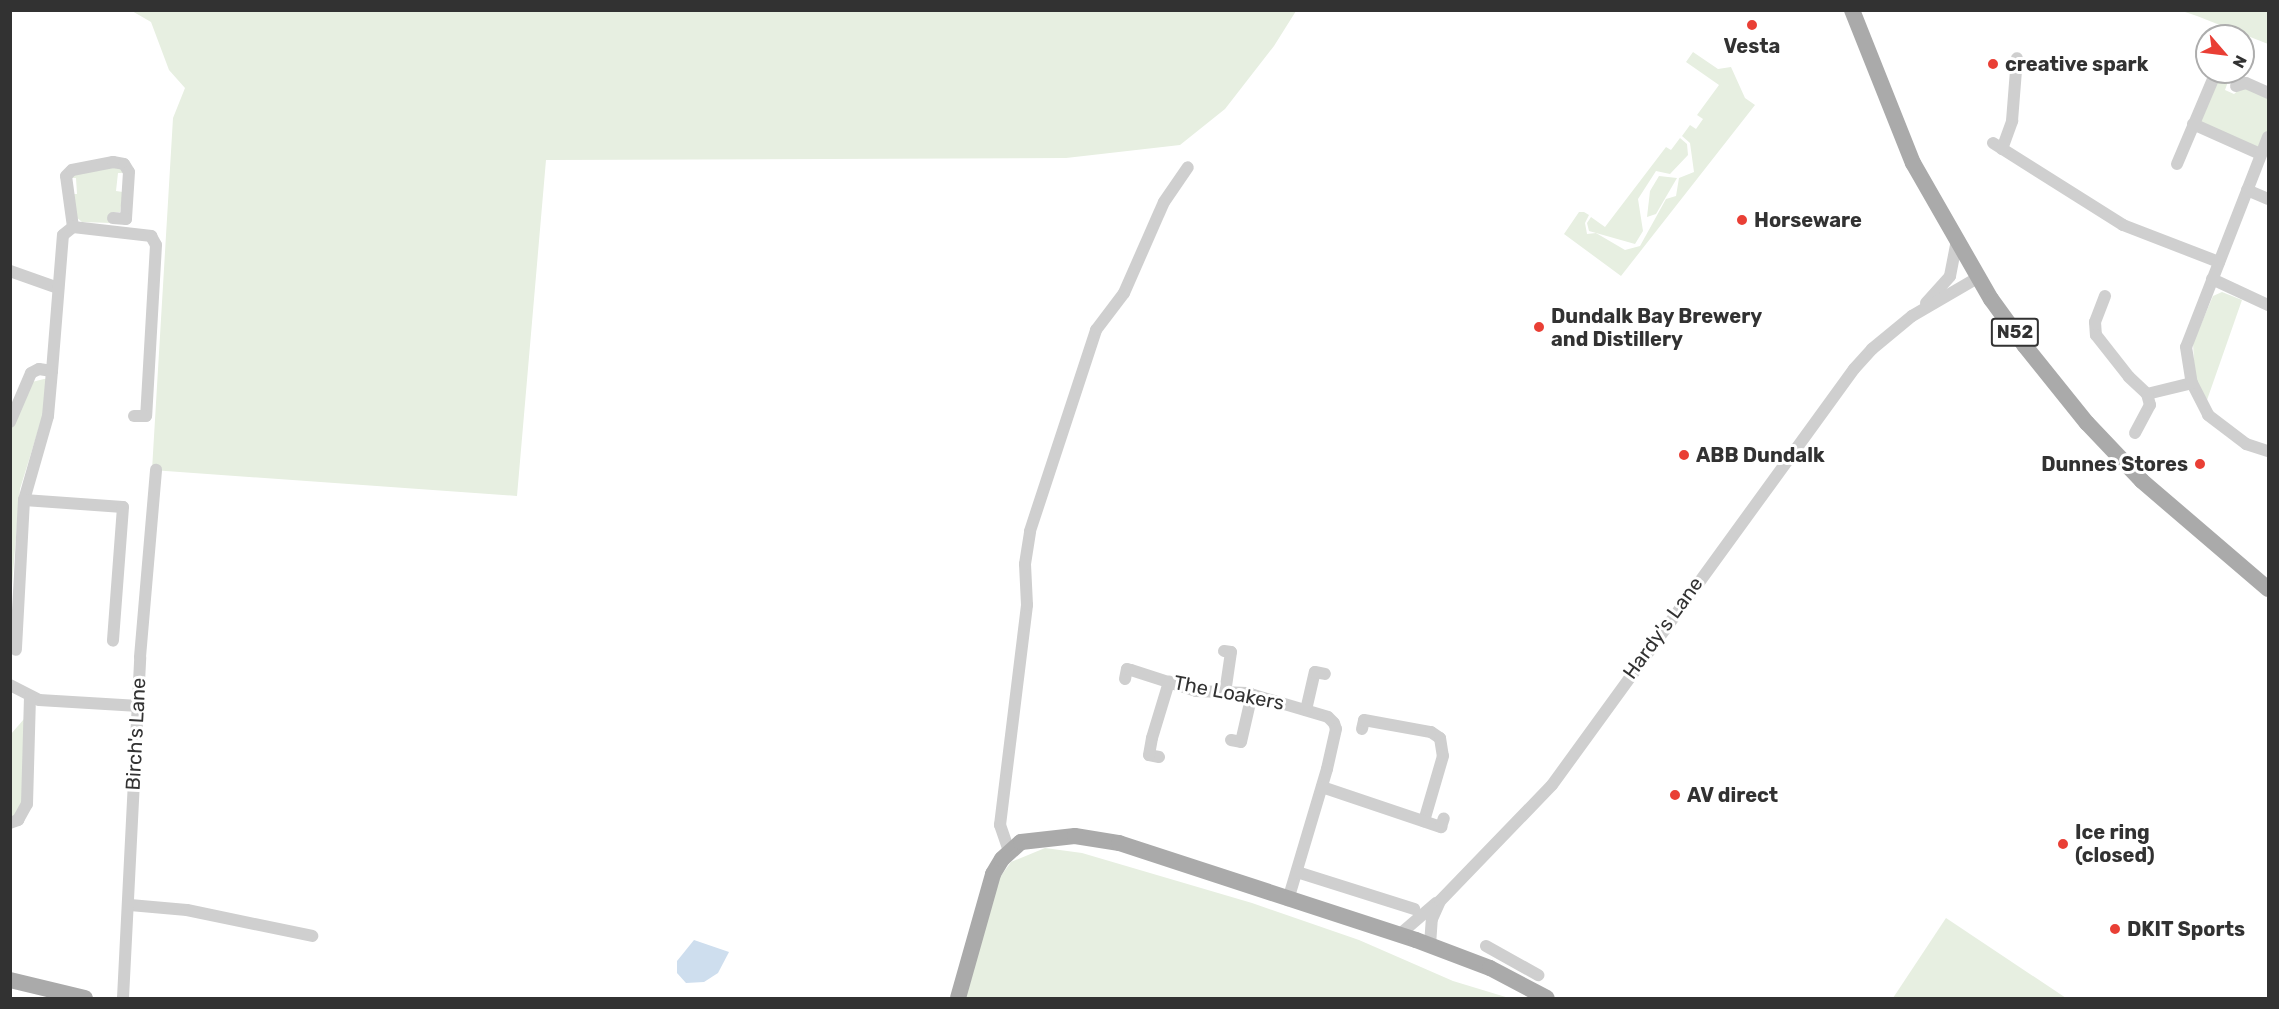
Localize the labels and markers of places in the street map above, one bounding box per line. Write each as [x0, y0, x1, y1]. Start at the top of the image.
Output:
marker: Vesta [1745, 18, 1759, 32]
place label: Vesta [1724, 34, 1780, 58]
place label: creative spark [2005, 52, 2148, 76]
marker: creative spark [1986, 57, 2000, 71]
place label: Horseware [1754, 208, 1862, 232]
marker: Horseware [1735, 213, 1749, 227]
place label: Dundalk Bay Brewery and Distillery [1551, 304, 1763, 351]
marker: Dundalk Bay Brewery and Distillery [1532, 320, 1546, 334]
place label: ABB Dundalk [1696, 443, 1825, 467]
marker: ABB Dundalk [1677, 448, 1691, 462]
place label: Dunnes Stores [2041, 452, 2188, 476]
marker: Dunnes Stores [2193, 457, 2207, 471]
place label: AV direct [1687, 783, 1779, 807]
marker: AV direct [1668, 788, 1682, 802]
place label: Ice ring (closed) [2075, 820, 2155, 867]
marker: Ice ring (closed) [2056, 837, 2070, 851]
place label: DKIT Sports [2127, 917, 2245, 941]
marker: DKIT Sports [2108, 922, 2122, 936]

